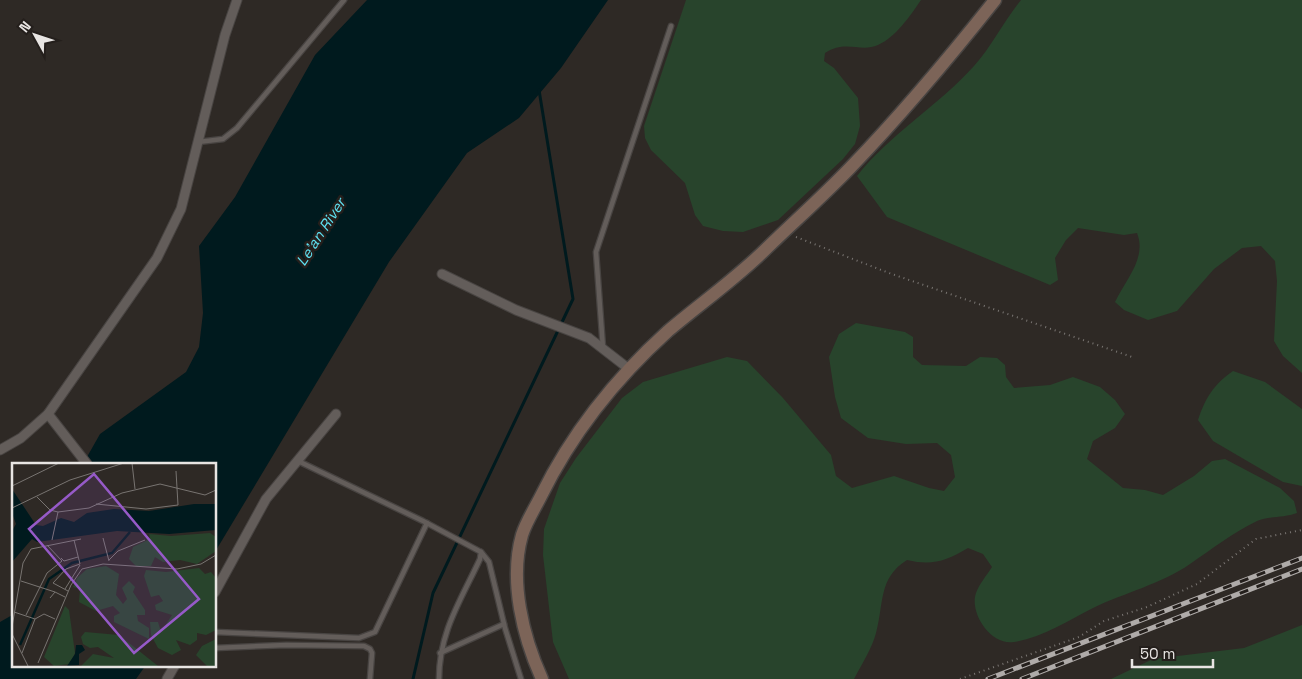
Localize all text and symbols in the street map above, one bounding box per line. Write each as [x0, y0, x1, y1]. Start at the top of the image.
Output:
north arrow [10, 10, 60, 60]
text: N [15, 17, 35, 36]
water label: Le'an River [292, 193, 350, 269]
inset map [12, 463, 216, 666]
scale bar [1132, 636, 1213, 668]
text: 50 m [1140, 644, 1175, 663]

